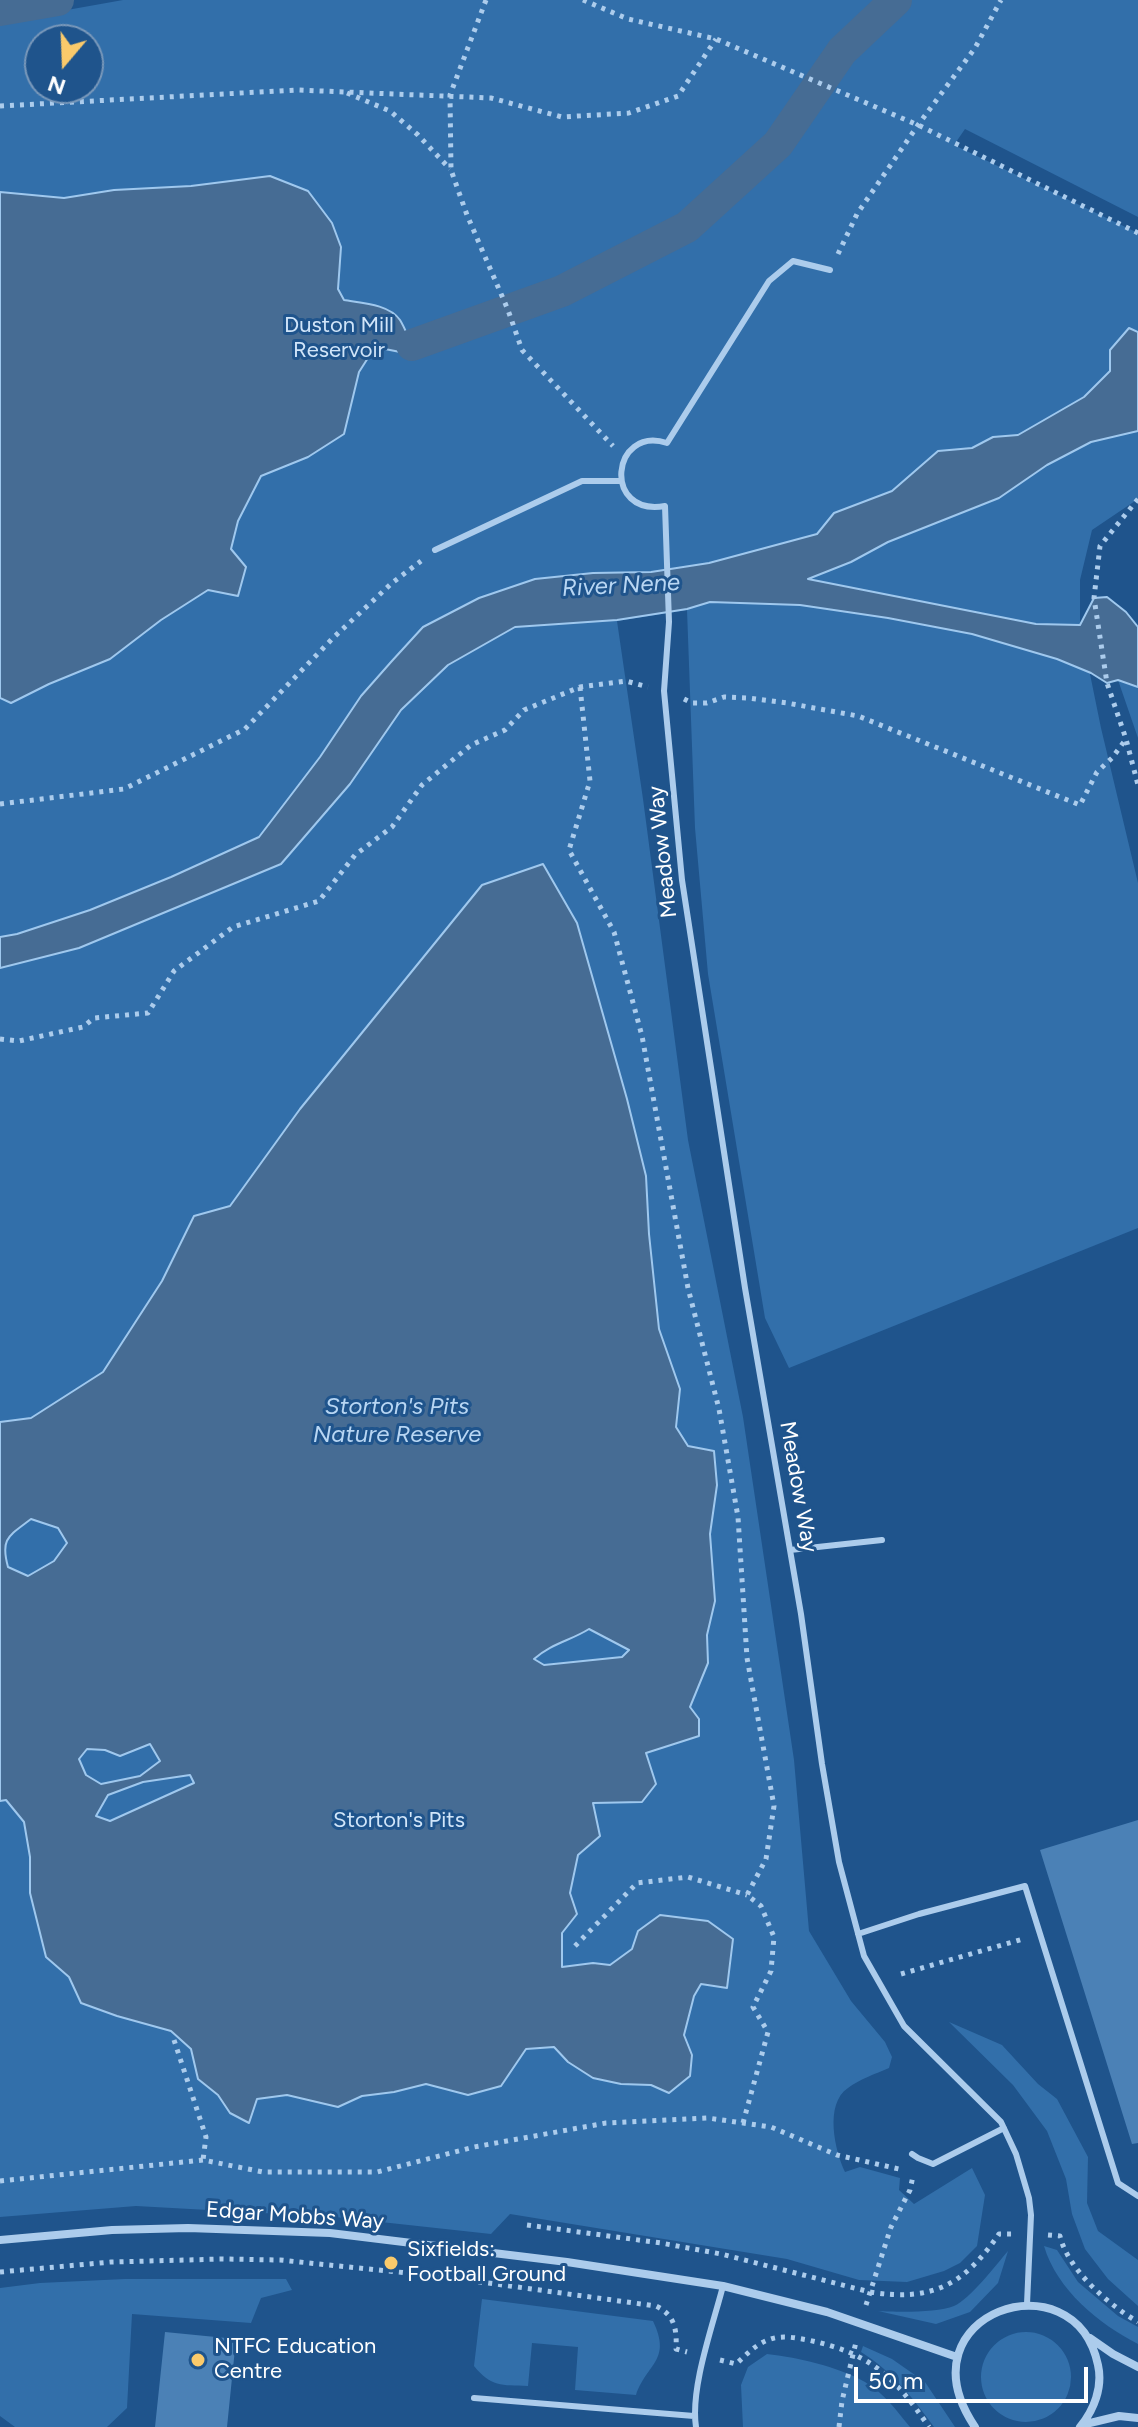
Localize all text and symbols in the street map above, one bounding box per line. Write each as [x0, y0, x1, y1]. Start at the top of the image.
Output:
north arrow [24, 24, 104, 104]
text: N [44, 70, 69, 101]
park label: Duston Mill Reservoir [284, 313, 394, 364]
water label: River Nene [561, 569, 681, 603]
street label: Meadow Way [643, 785, 683, 919]
water label: Storton's Pits Nature Reserve [313, 1393, 481, 1449]
street label: Meadow Way [773, 1419, 823, 1555]
park label: Storton's Pits [333, 1808, 465, 1834]
street label: Edgar Mobbs Way [205, 2197, 385, 2235]
place label: Sixfields: Football Ground [407, 2237, 566, 2288]
marker: Sixfields: Football Ground [382, 2254, 400, 2272]
place label: NTFC Education Centre [214, 2334, 376, 2386]
marker: NTFC Education Centre [189, 2351, 207, 2369]
scale bar [858, 2351, 1092, 2401]
text: 50 m [868, 2366, 924, 2395]

